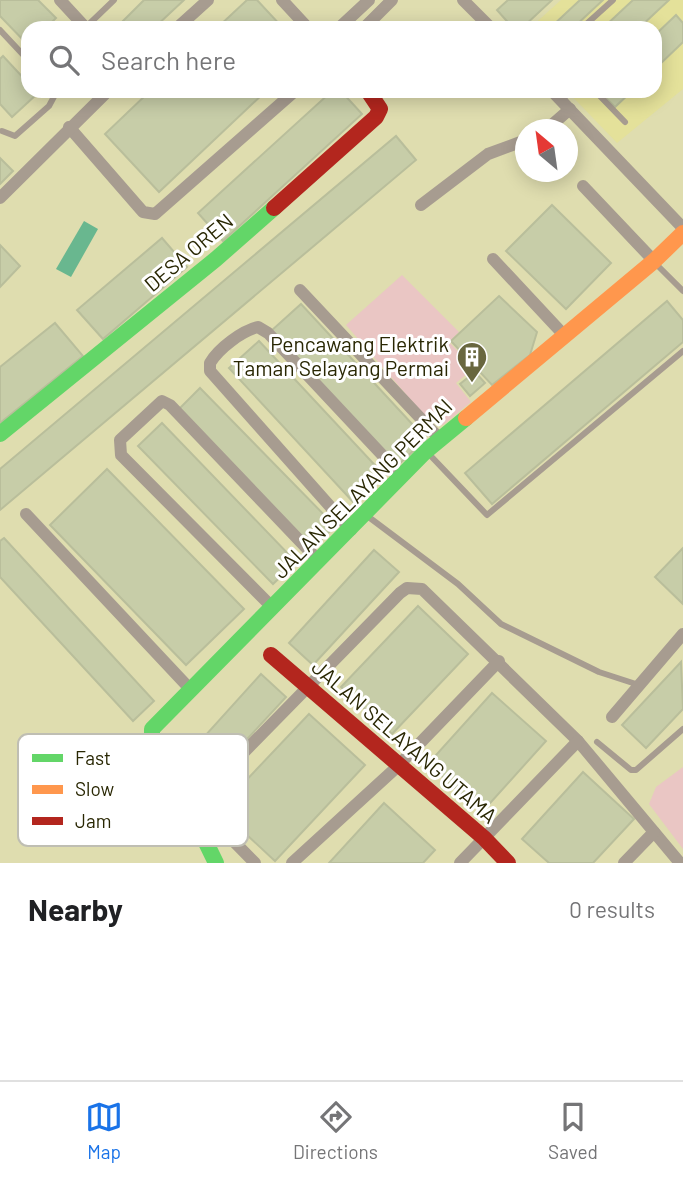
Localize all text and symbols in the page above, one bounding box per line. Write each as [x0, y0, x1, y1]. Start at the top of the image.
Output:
search box [21, 21, 662, 98]
icon: search [45, 41, 83, 79]
text: Search here [101, 44, 236, 75]
north arrow [515, 119, 578, 182]
street label: DESA OREN [139, 208, 237, 296]
place label: Pencawang Elektrik Taman Selayang Permai [233, 331, 449, 380]
building icon: Pencawang Elektrik Taman Selayang Permai [455, 340, 489, 384]
street label: JALAN SELAYANG PERMAI [267, 393, 457, 583]
street label: JALAN SELAYANG UTAMA [307, 654, 503, 828]
legend [18, 734, 248, 846]
text: Fast [75, 746, 111, 769]
text: Slow [75, 777, 114, 800]
text: Jam [75, 809, 111, 832]
text: Nearby [28, 891, 123, 927]
text: 0 results [569, 895, 655, 923]
tab: Map [85, 1098, 123, 1163]
tab: Directions [293, 1098, 378, 1163]
tab: Saved [548, 1098, 598, 1163]

